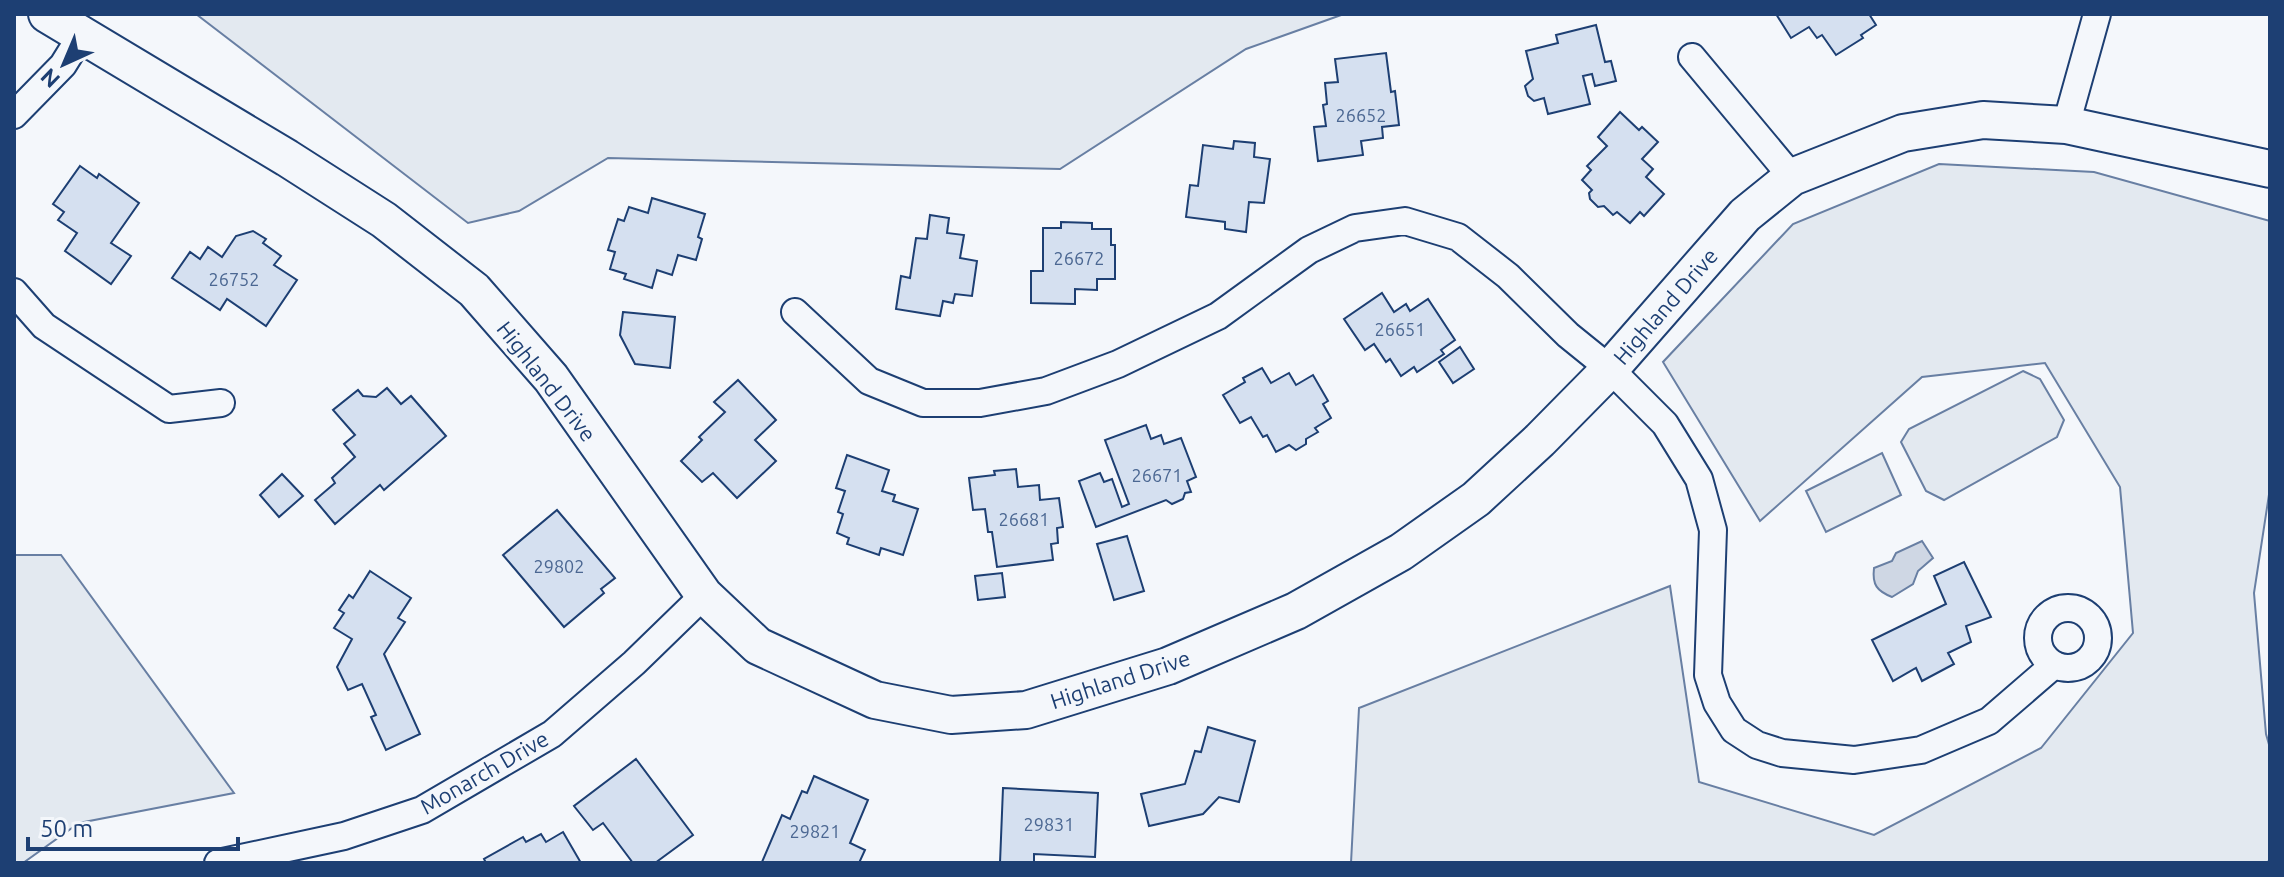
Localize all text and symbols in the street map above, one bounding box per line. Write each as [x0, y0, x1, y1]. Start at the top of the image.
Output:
north arrow [24, 24, 104, 104]
text: N [35, 64, 64, 93]
house number: 26652 [1336, 105, 1386, 125]
street label: Highland Drive [1608, 243, 1722, 369]
house number: 26672 [1054, 248, 1104, 268]
house number: 26752 [209, 269, 259, 289]
street label: Highland Drive [492, 316, 602, 446]
house number: 26651 [1375, 319, 1425, 339]
house number: 26671 [1132, 465, 1182, 485]
house number: 26681 [999, 509, 1049, 529]
house number: 29802 [534, 556, 584, 576]
street label: Highland Drive [1047, 645, 1193, 713]
street label: Monarch Drive [415, 725, 553, 819]
scale bar [28, 801, 238, 851]
house number: 29831 [1024, 814, 1074, 834]
text: 50 m [40, 815, 93, 842]
house number: 29821 [790, 821, 840, 841]

